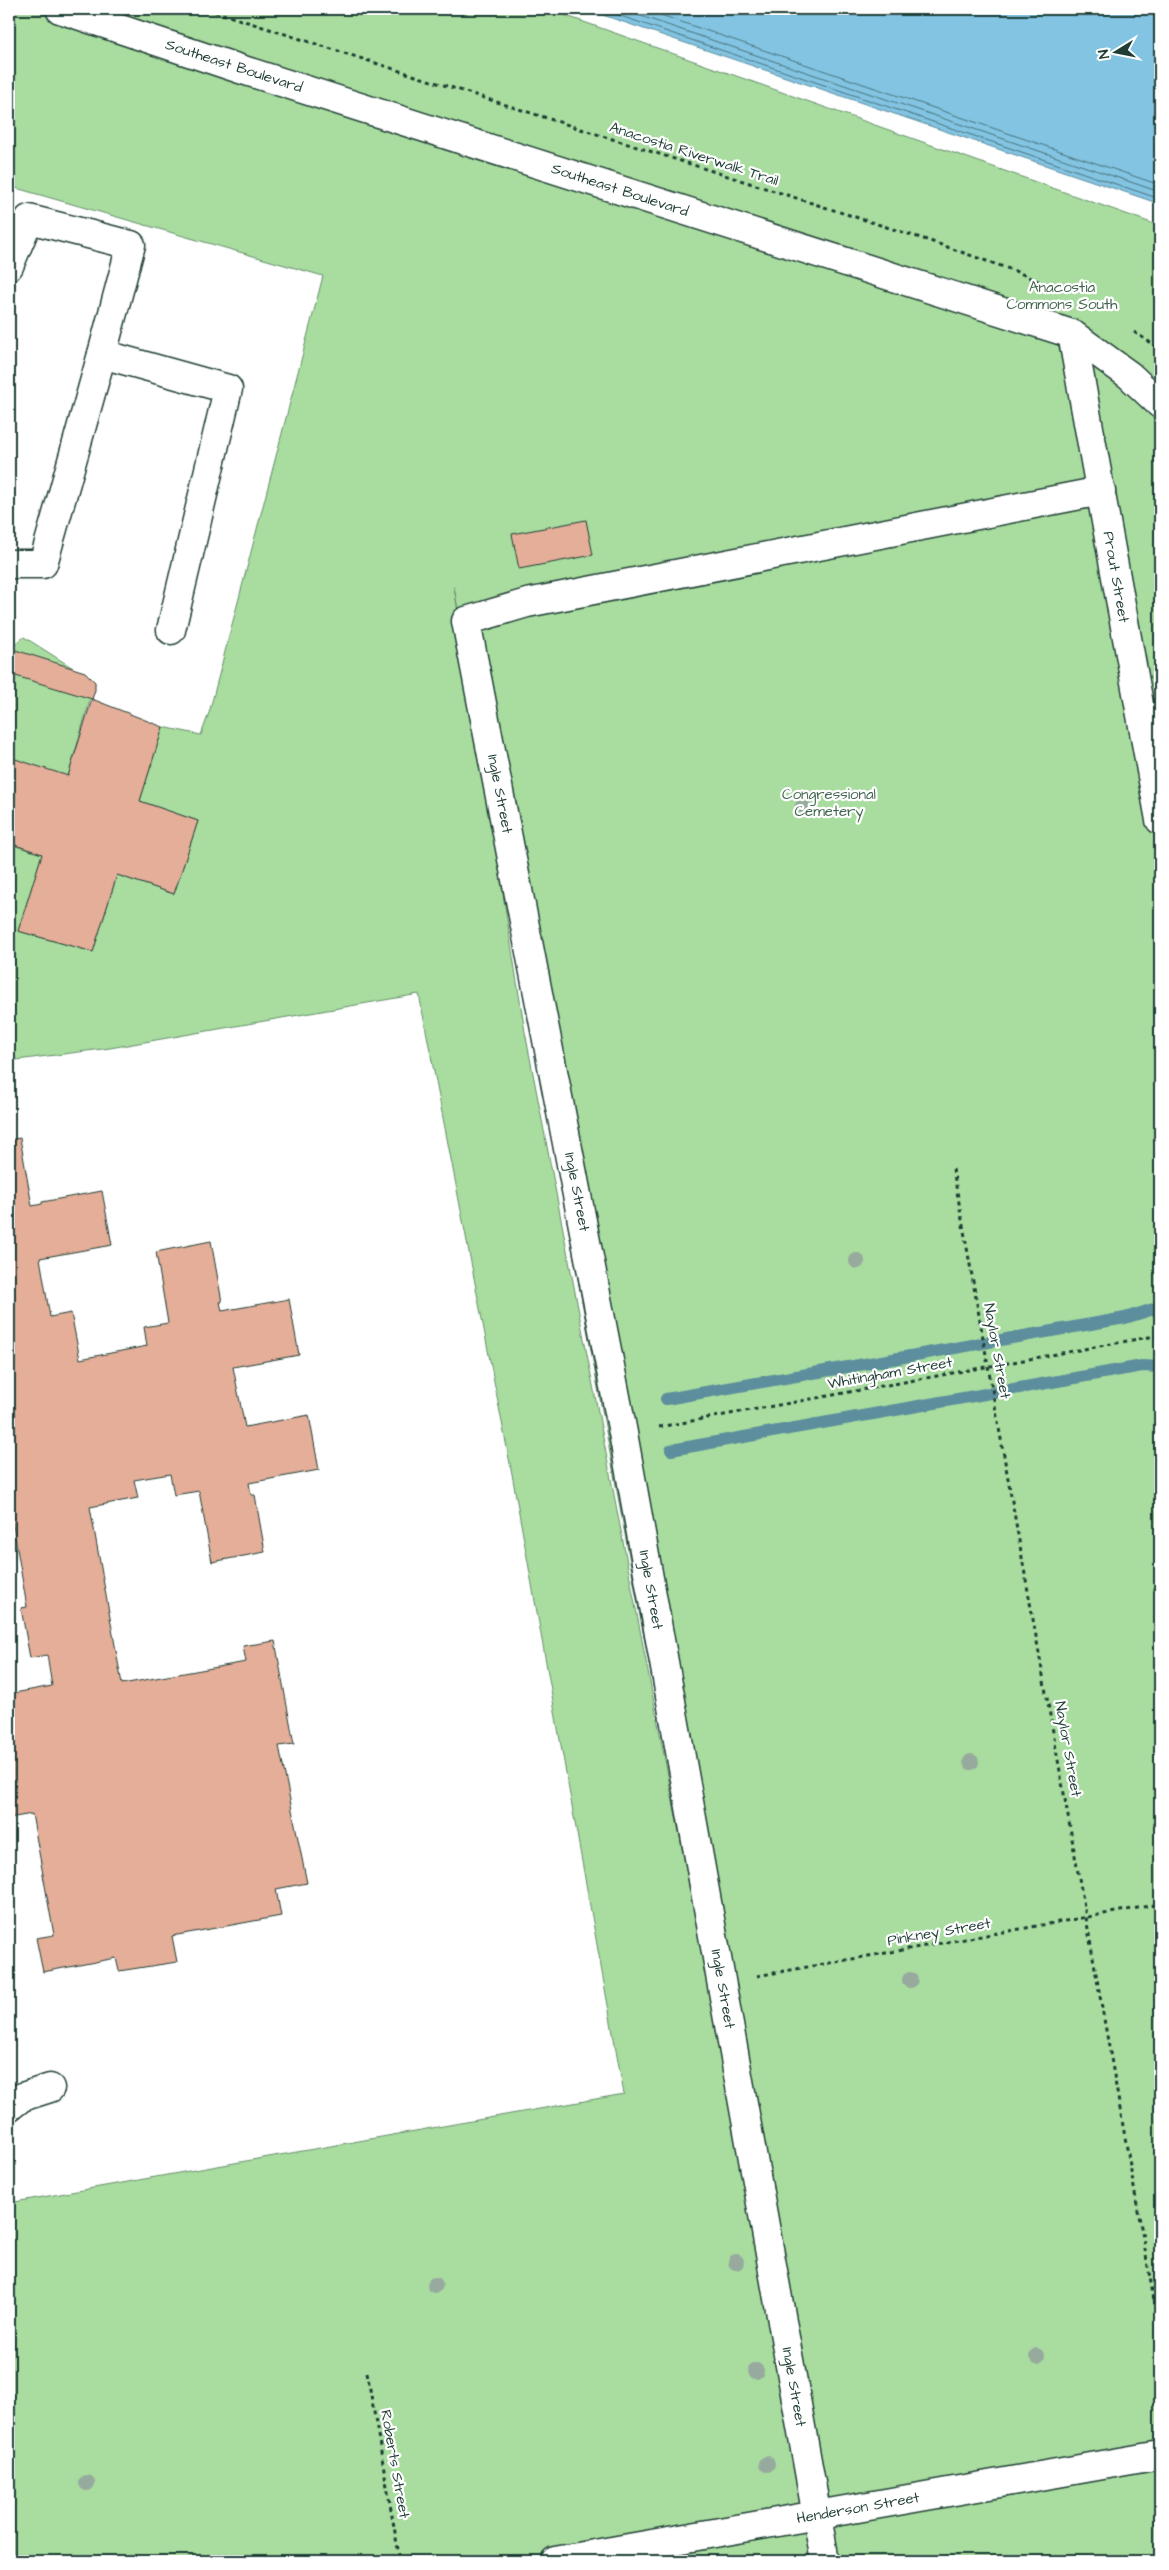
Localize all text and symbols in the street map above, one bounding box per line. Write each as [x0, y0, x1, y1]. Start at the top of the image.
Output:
north arrow [1092, 28, 1142, 78]
street label: Southeast Boulevard [163, 34, 306, 98]
text: N [1094, 48, 1115, 60]
street label: Anacostia Riverwalk Trail [607, 117, 781, 191]
street label: Southeast Boulevard [549, 158, 692, 222]
park label: Anacostia Commons South [1006, 277, 1118, 315]
street label: Prout Street [1098, 530, 1134, 624]
street label: Ingle Street [481, 753, 518, 836]
park label: Congressional Cemetery [782, 784, 876, 823]
street label: Ingle Street [558, 1151, 595, 1234]
street label: Naylor Street [977, 1302, 1016, 1401]
street label: Whitingham Street [826, 1352, 954, 1395]
street label: Ingle Street [633, 1549, 668, 1632]
street label: Naylor Street [1048, 1700, 1087, 1799]
street label: Pinkney Street [886, 1913, 993, 1952]
street label: Ingle Street [705, 1948, 740, 2031]
street label: Ingle Street [776, 2346, 811, 2429]
street label: Roberts Street [375, 2408, 415, 2520]
street label: Henderson Street [795, 2487, 921, 2529]

